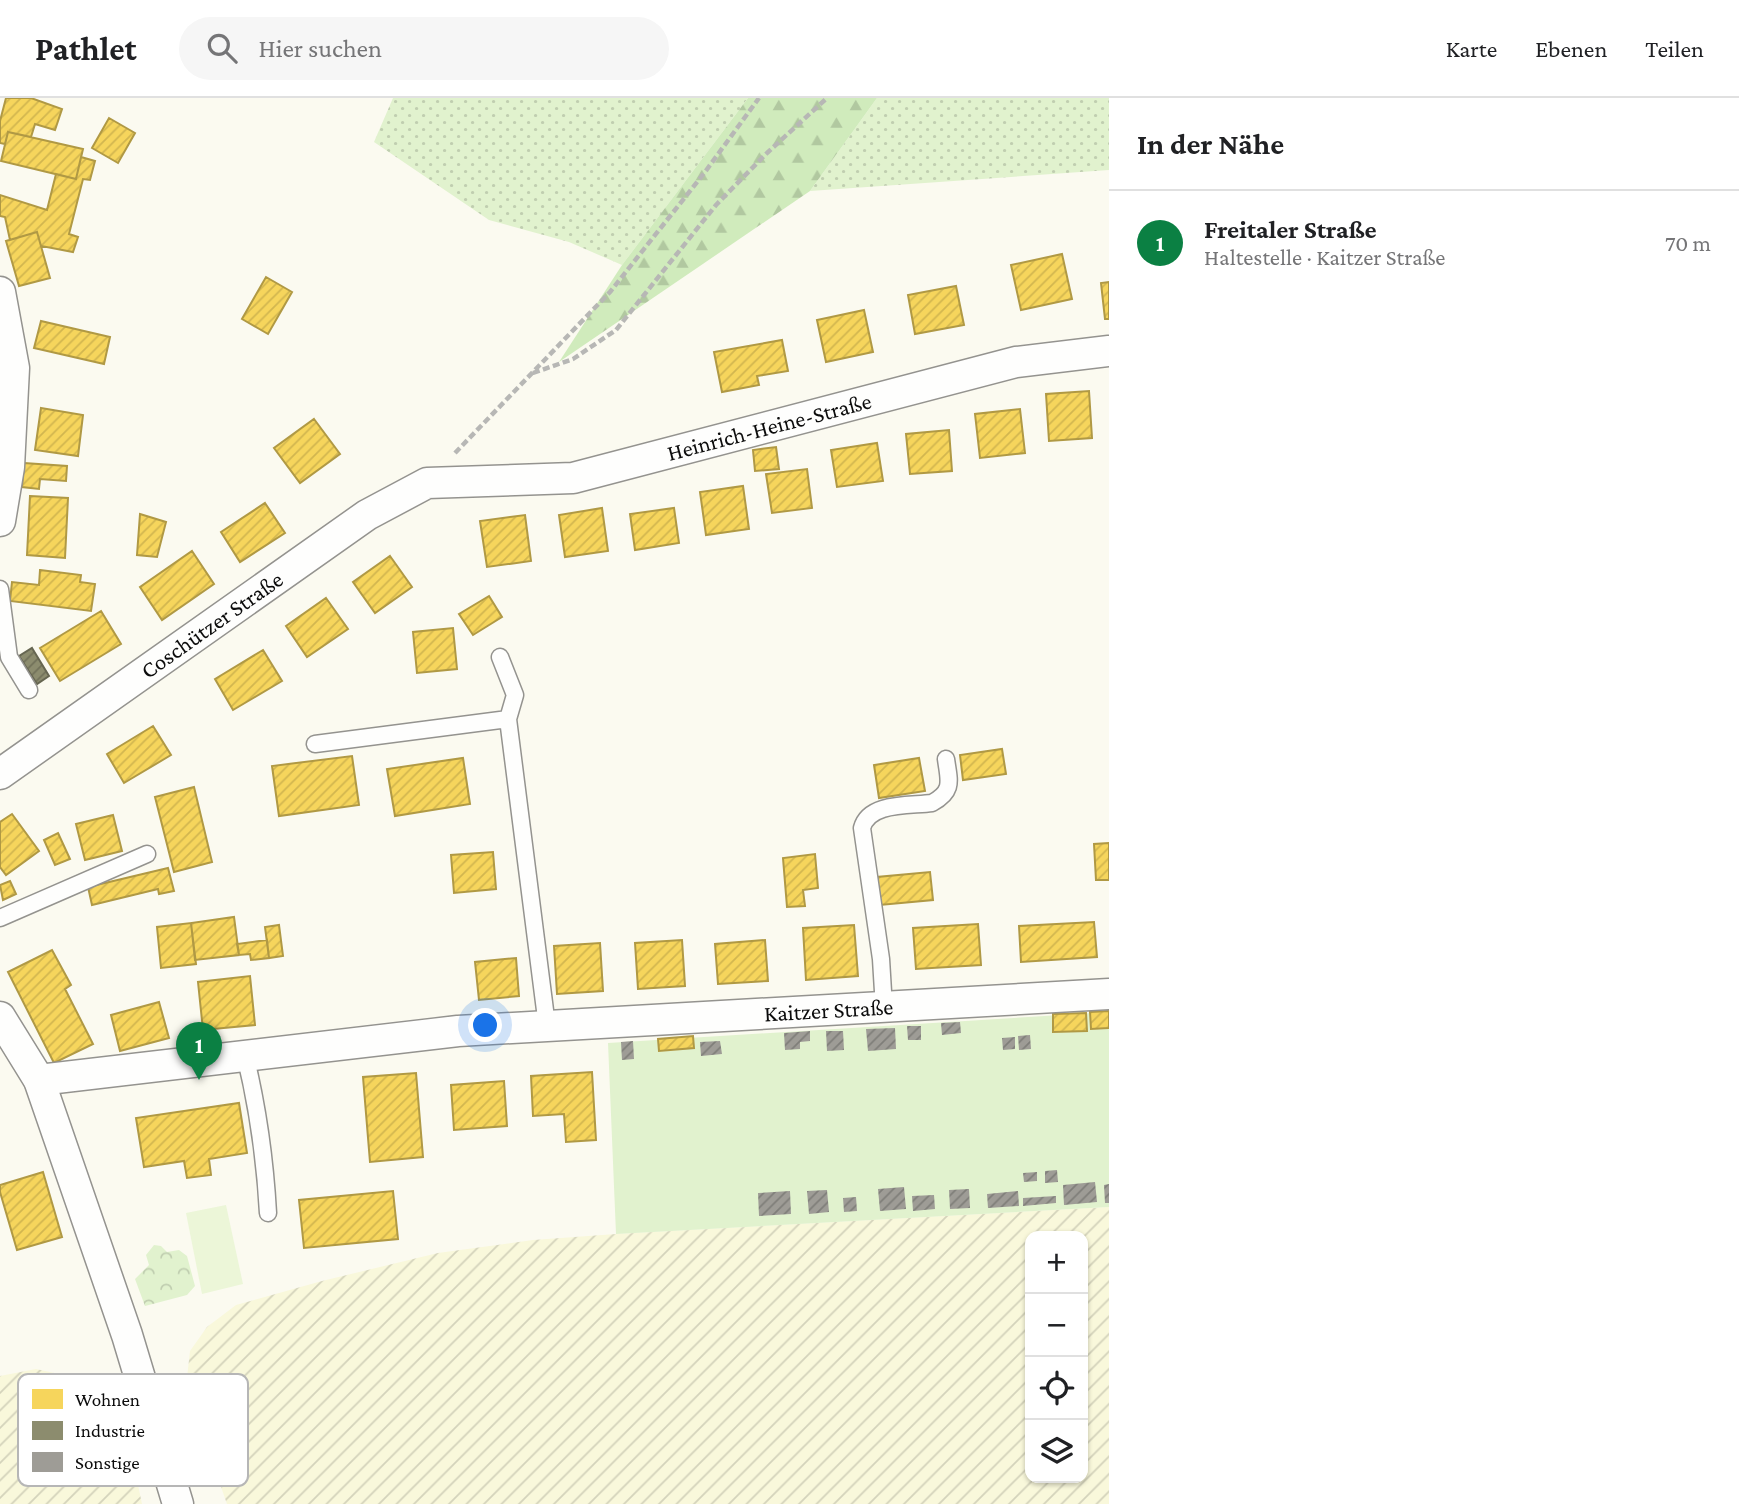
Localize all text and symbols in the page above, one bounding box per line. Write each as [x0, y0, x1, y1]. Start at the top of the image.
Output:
search box [179, 17, 669, 80]
icon: search [203, 29, 241, 67]
text: Pathlet [35, 30, 137, 67]
text: Hier suchen [259, 34, 382, 63]
text: Karte [1446, 35, 1497, 62]
text: Ebenen [1535, 35, 1607, 62]
text: Teilen [1645, 35, 1704, 62]
text: In der Nähe [1137, 127, 1284, 160]
text: Freitaler Straße [1204, 215, 1377, 244]
text: 1 [1156, 230, 1164, 256]
text: 70 m [1665, 230, 1711, 256]
text: Haltestelle · Kaitzer Straße [1204, 244, 1445, 270]
street label: Heinrich-Heine-Straße [664, 387, 874, 466]
street label: Coschützer Straße [136, 566, 288, 684]
street label: Kaitzer Straße [763, 993, 894, 1027]
your location [468, 1008, 502, 1042]
pin: 1 [176, 1022, 222, 1080]
map controls [1025, 1231, 1088, 1483]
button: + [1025, 1231, 1088, 1294]
button: − [1025, 1294, 1088, 1357]
button: locate [1025, 1357, 1088, 1420]
legend [18, 1374, 248, 1486]
text: Wohnen [75, 1389, 140, 1410]
text: Industrie [75, 1420, 145, 1441]
button: layers [1025, 1420, 1088, 1483]
text: Sonstige [75, 1452, 140, 1473]

